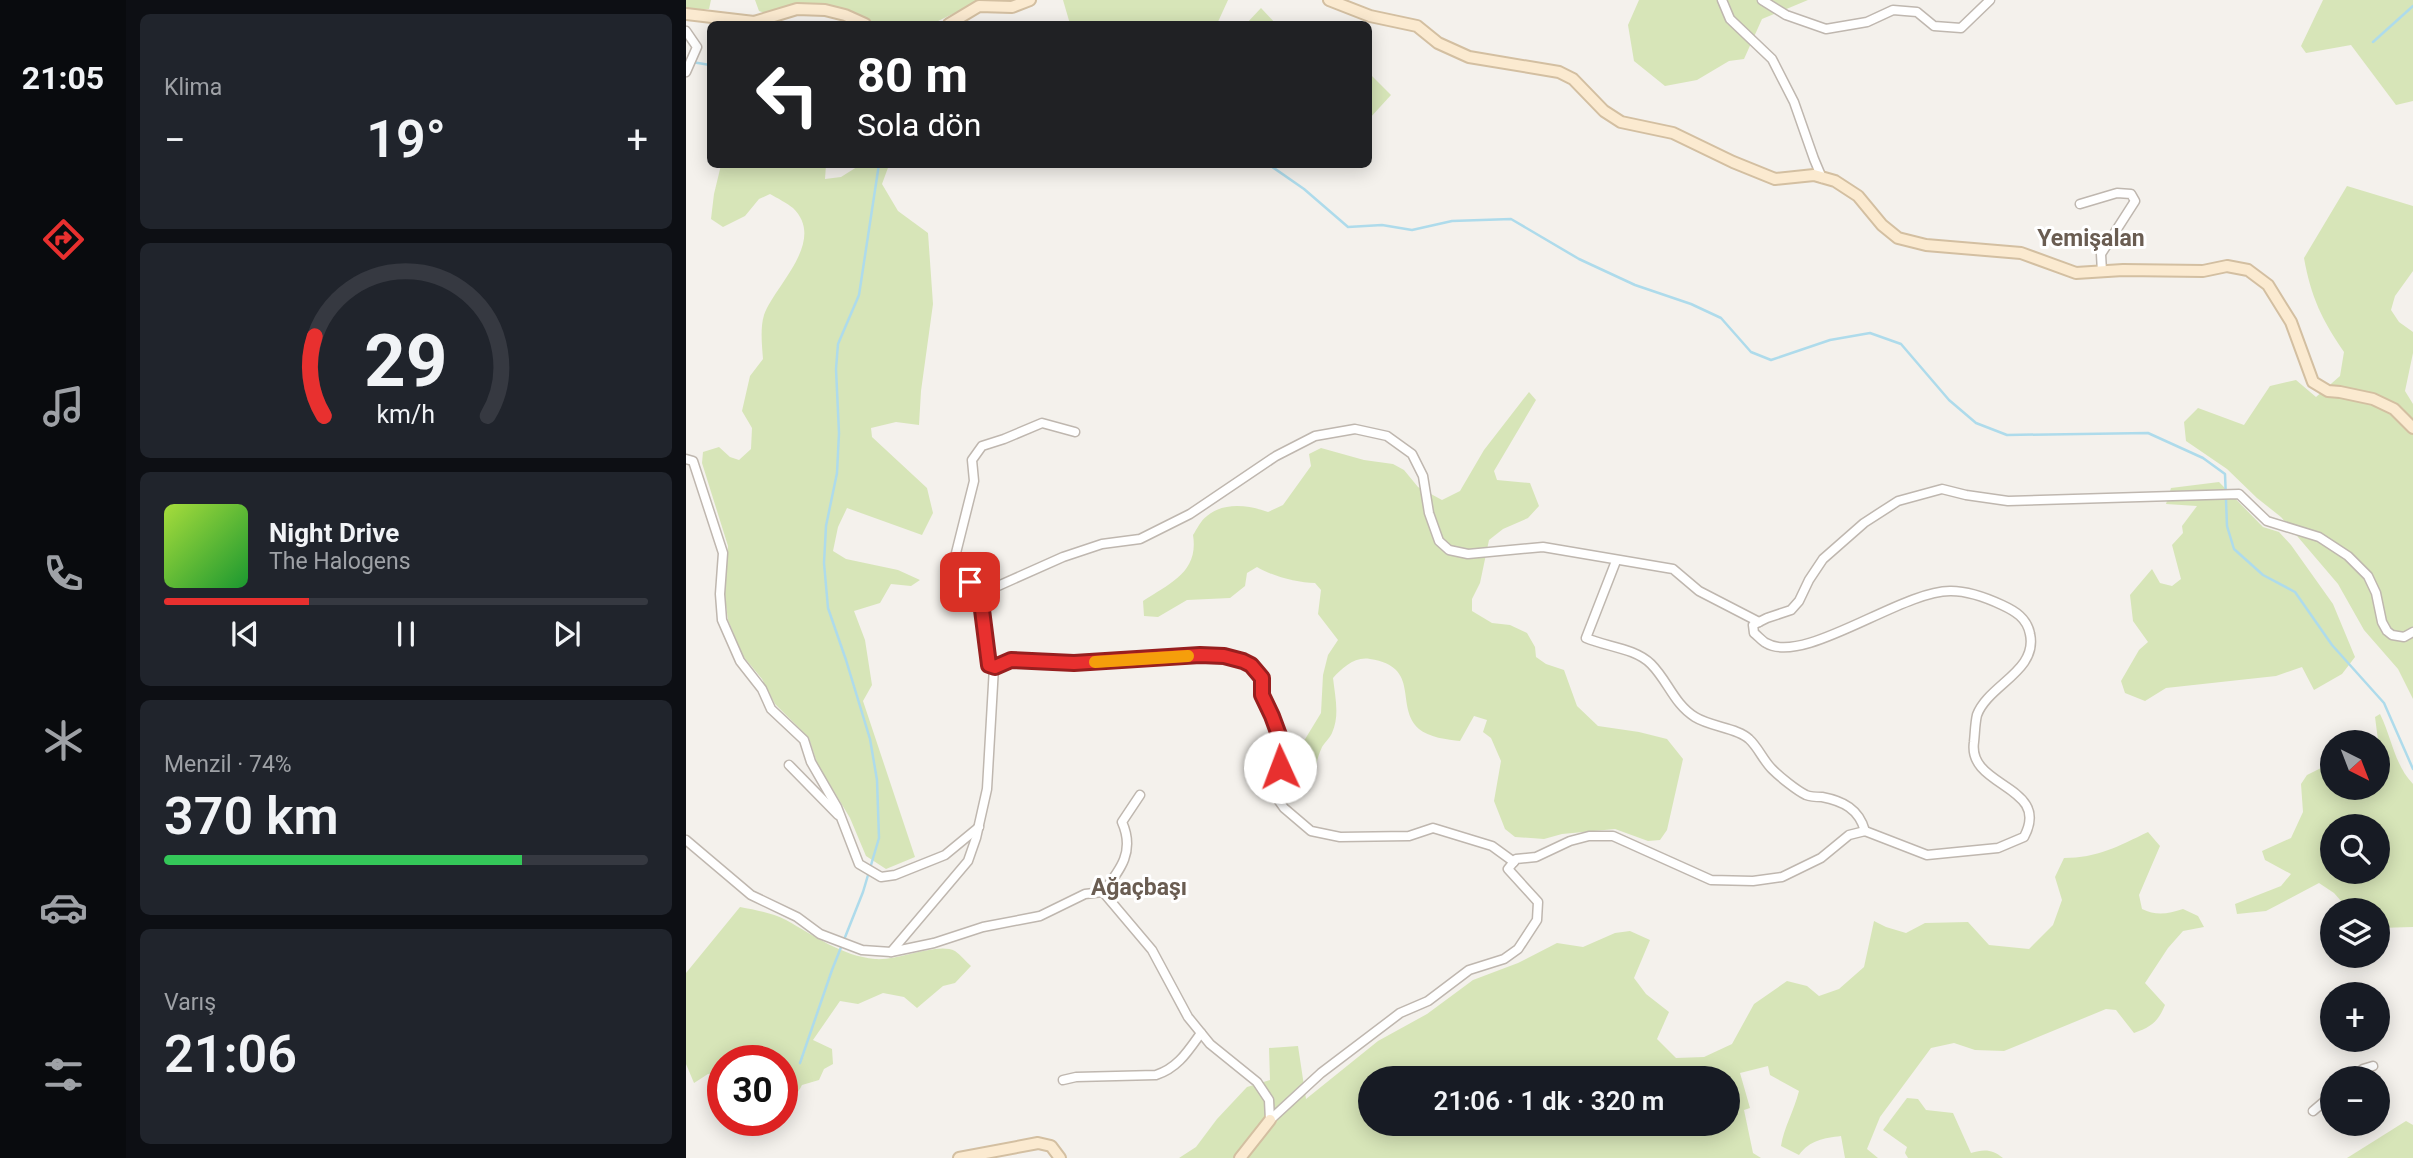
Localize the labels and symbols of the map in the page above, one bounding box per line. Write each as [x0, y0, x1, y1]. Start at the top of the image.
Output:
district label: Yemişalan [2037, 225, 2145, 252]
pin [940, 552, 1000, 612]
position arrow [1243, 730, 1317, 804]
north arrow [2320, 730, 2390, 800]
district label: Ağaçbaşı [1091, 874, 1187, 901]
speed limit sign: 30 [707, 1045, 798, 1136]

